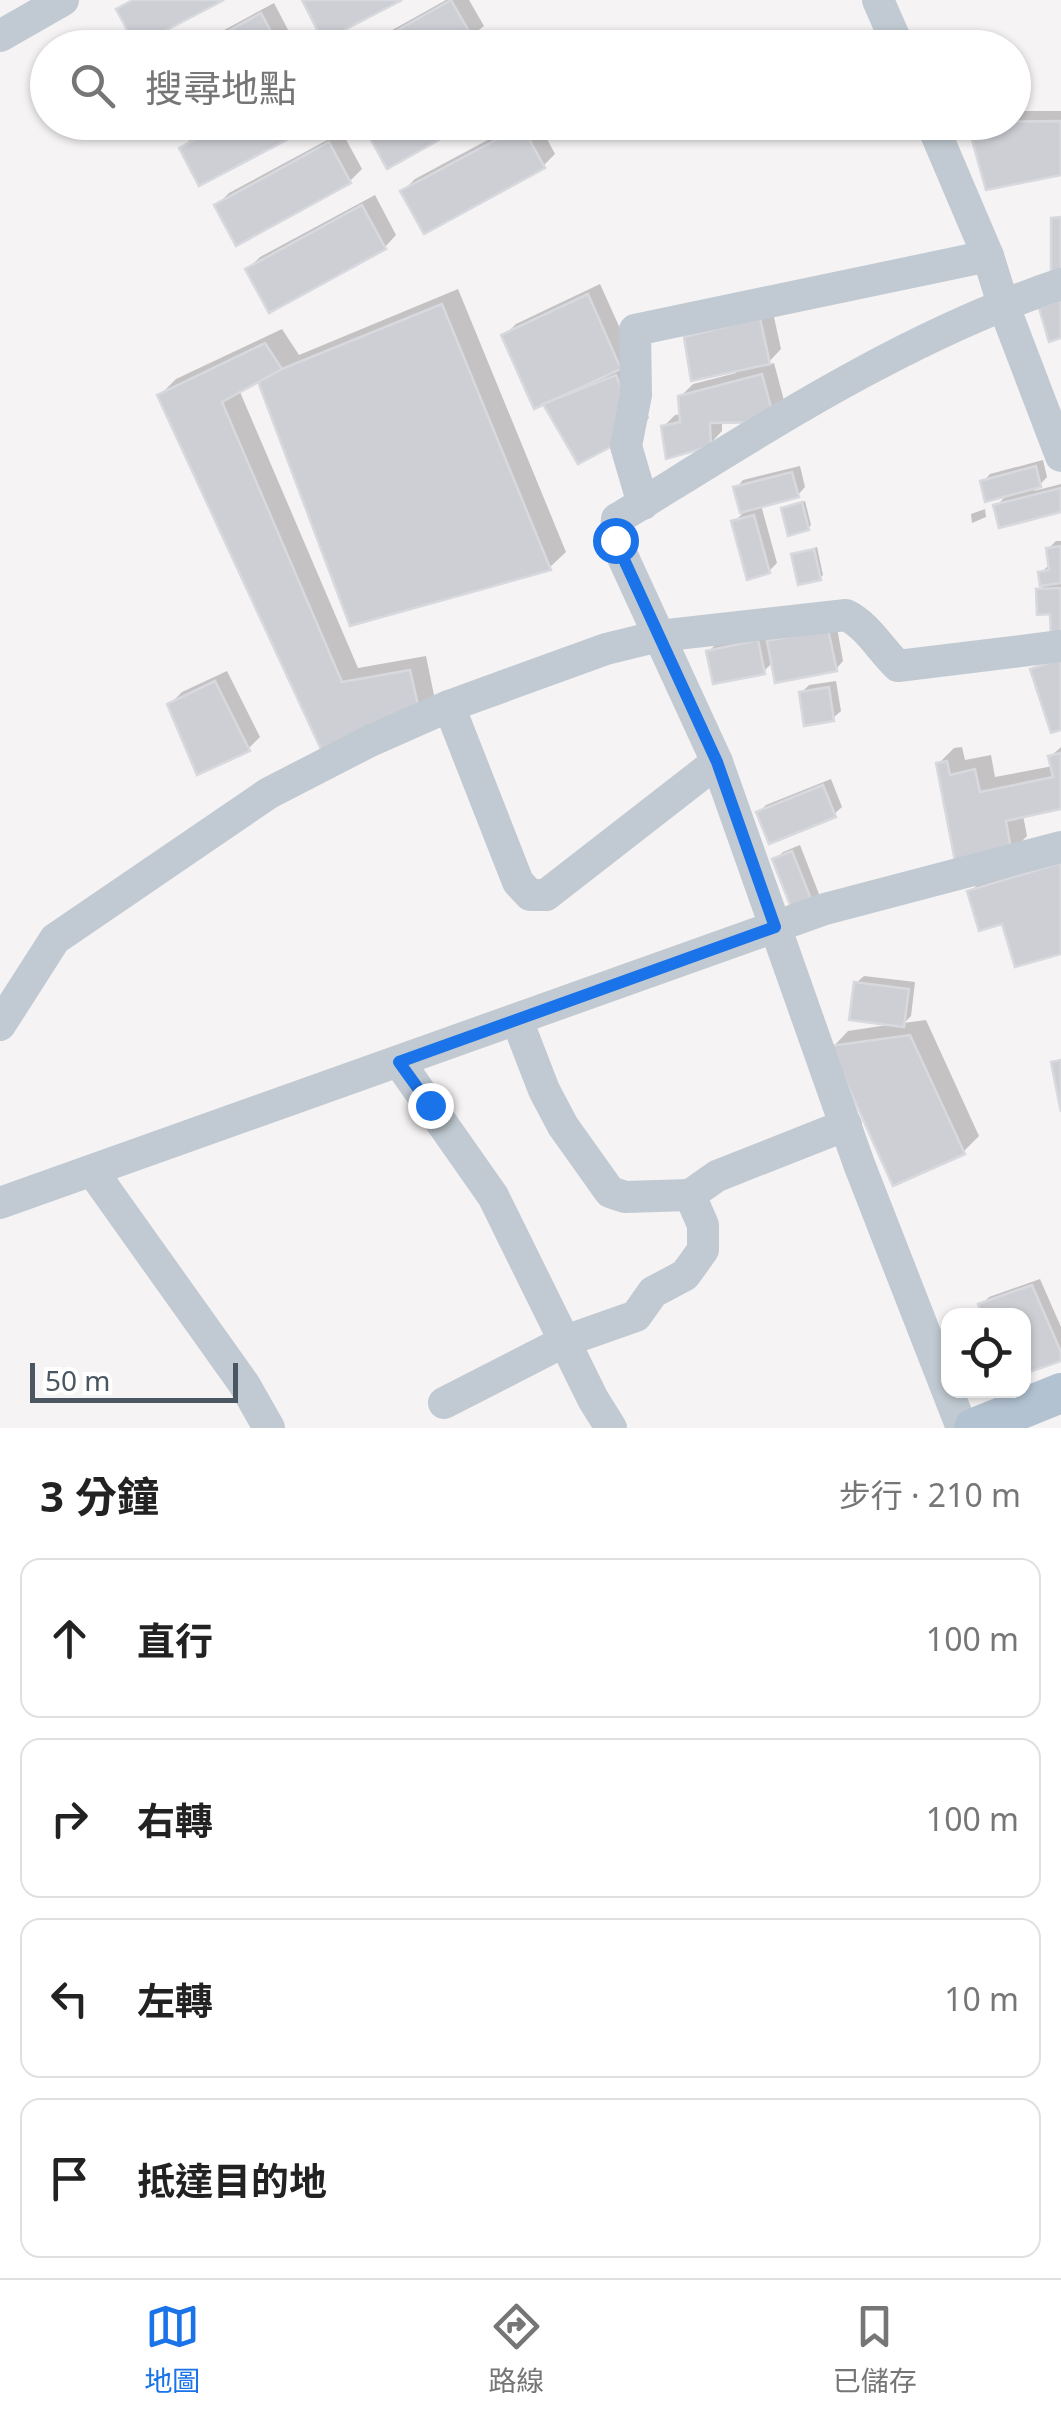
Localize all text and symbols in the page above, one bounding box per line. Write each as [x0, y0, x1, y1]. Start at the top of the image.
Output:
search box [30, 30, 1031, 140]
icon: search [65, 58, 120, 113]
text: 搜尋地點 [145, 61, 297, 113]
route start [593, 518, 639, 564]
route end [408, 1083, 454, 1129]
map controls [941, 1308, 1031, 1398]
button: locate [941, 1308, 1031, 1398]
scale bar [30, 1358, 238, 1402]
text: 50 m [45, 1361, 111, 1399]
text: 3 分鐘 [40, 1467, 159, 1524]
text: 步行 · 210 m [839, 1473, 1021, 1516]
icon: ahead [42, 1611, 97, 1666]
text: 直行 [137, 1614, 213, 1666]
text: 100 m [926, 1617, 1019, 1660]
icon: right [42, 1791, 97, 1846]
text: 右轉 [137, 1794, 213, 1846]
text: 100 m [926, 1797, 1019, 1840]
icon: left [42, 1971, 97, 2026]
text: 左轉 [137, 1974, 213, 2026]
text: 10 m [944, 1977, 1019, 2020]
icon: arrive [42, 2151, 97, 2206]
text: 抵達目的地 [137, 2154, 327, 2206]
tab: 地圖 [144, 2299, 200, 2399]
tab: 路線 [488, 2299, 545, 2399]
tab: 已儲存 [833, 2299, 917, 2399]

